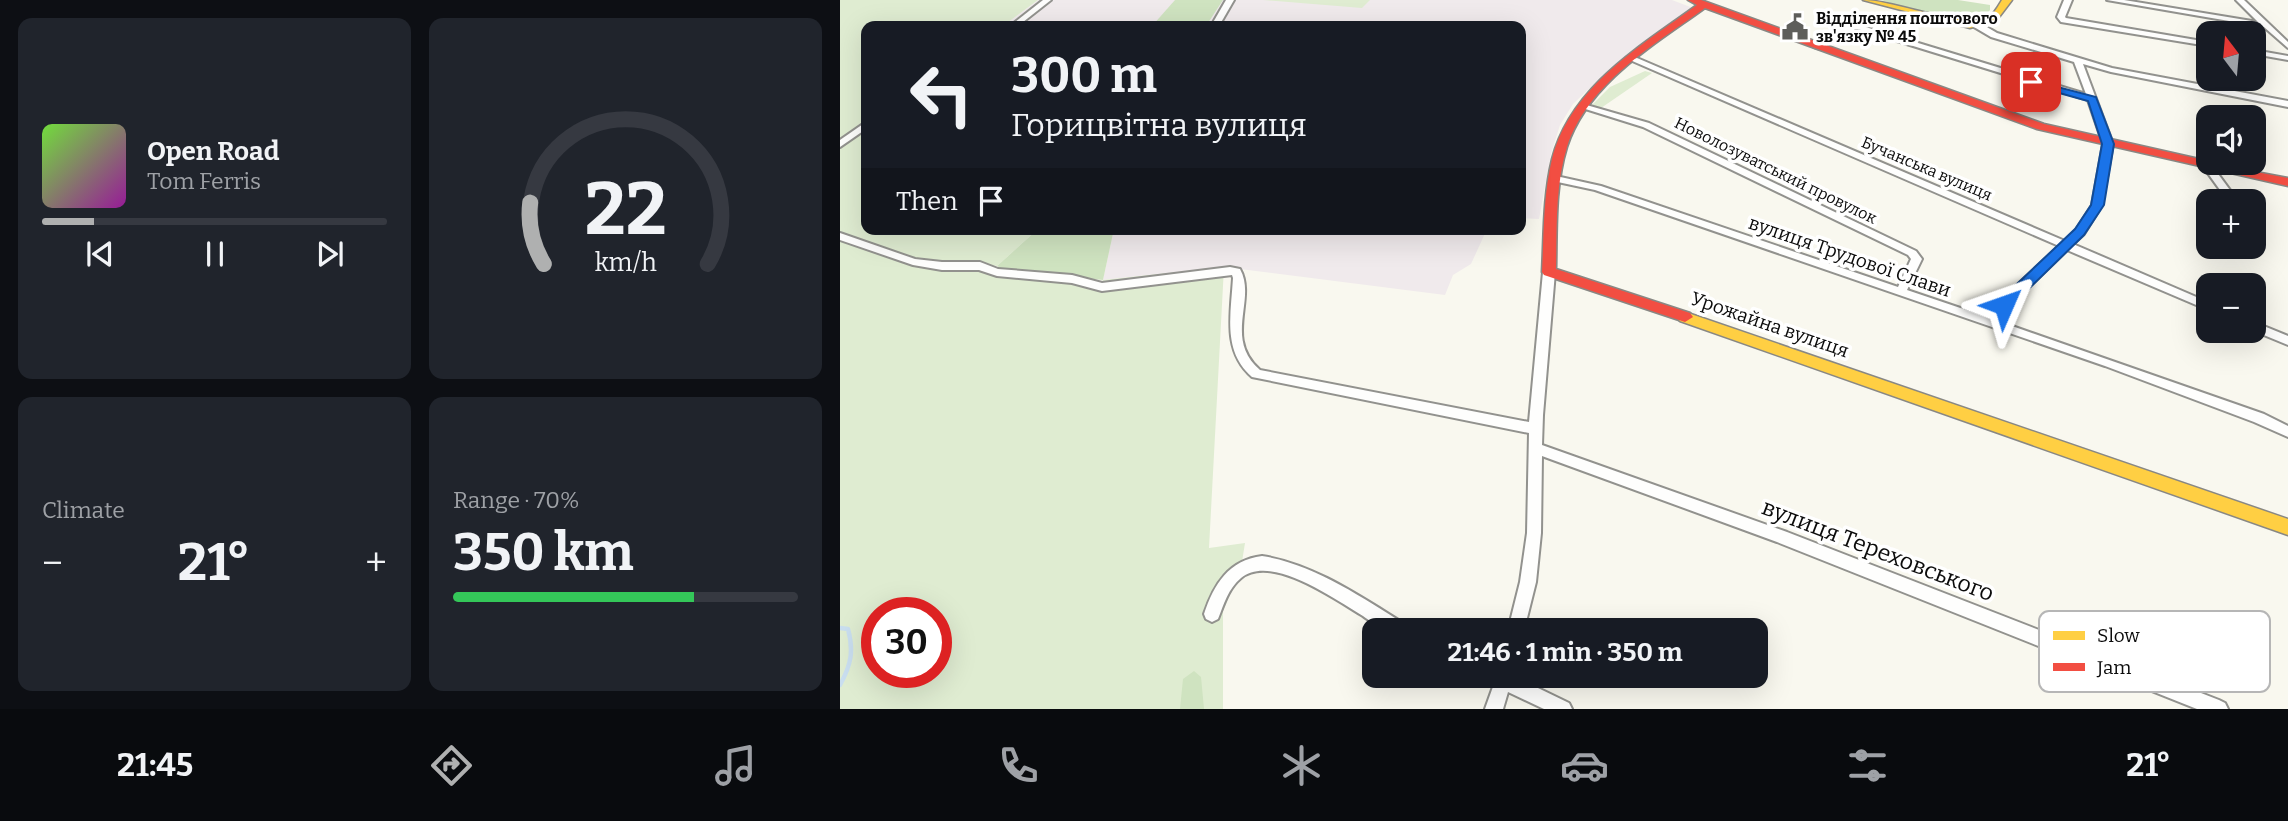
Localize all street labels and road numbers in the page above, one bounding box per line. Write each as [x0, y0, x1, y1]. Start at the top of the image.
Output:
street label: Новолозуватський провулок [1671, 113, 1881, 228]
street label: Бучанська вулиця [1859, 132, 1995, 205]
street label: вулиця Трудової Слави [1746, 211, 1954, 302]
street label: Урожайна вулиця [1688, 287, 1852, 362]
street label: вулиця Тереховського [1758, 493, 1998, 607]

